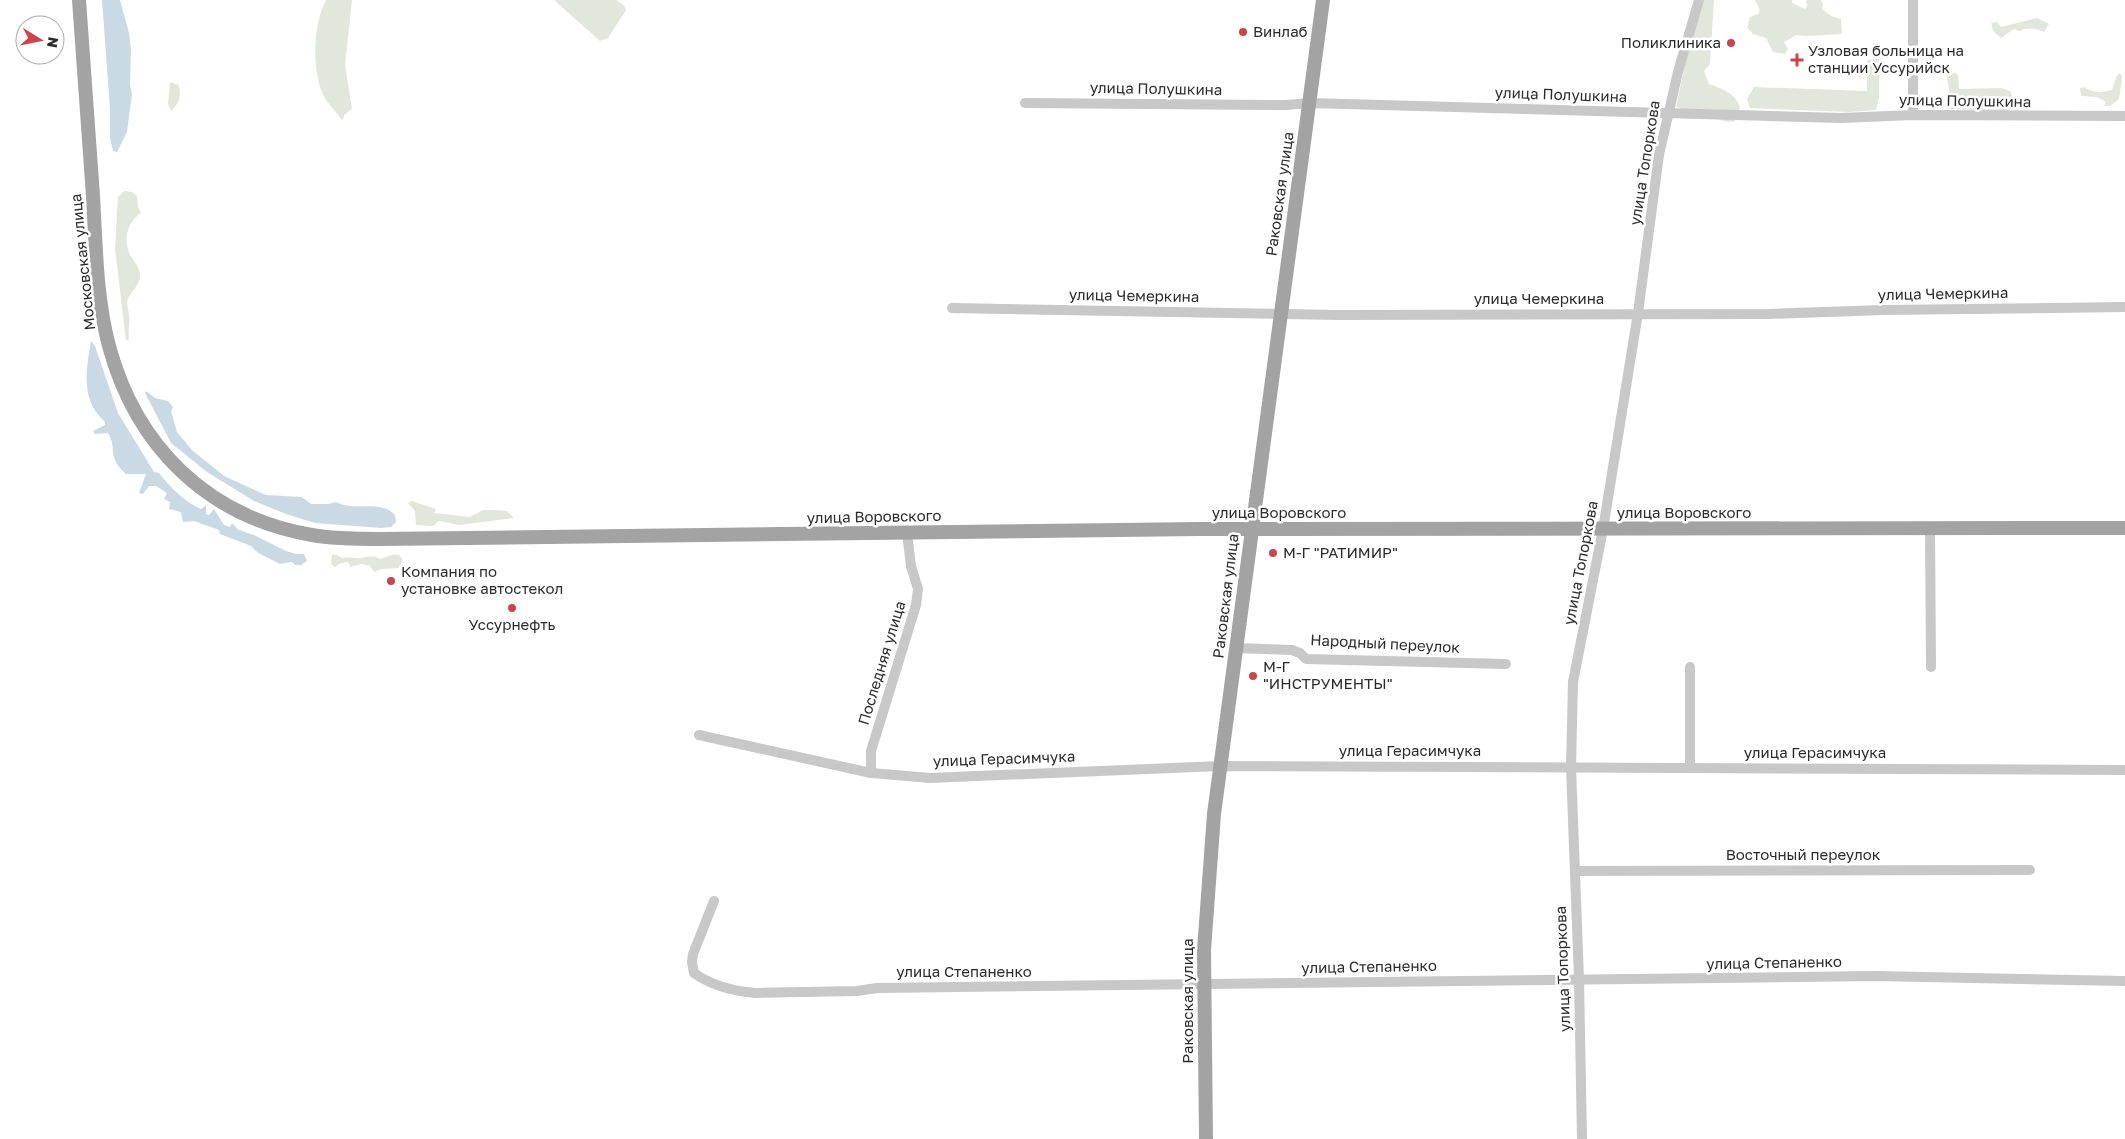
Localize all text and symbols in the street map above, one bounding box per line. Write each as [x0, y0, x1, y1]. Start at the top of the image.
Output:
north arrow [15, 15, 65, 65]
place label: Винлаб [1253, 22, 1308, 40]
marker: Винлаб [1237, 26, 1249, 38]
place label: Поликлиника [1621, 33, 1721, 51]
text: N [44, 36, 63, 49]
marker: Поликлиника [1725, 37, 1737, 49]
place label: Узловая больница на станции Уссурийск [1808, 41, 1964, 76]
marker: Узловая больница на станции Уссурийск [1790, 53, 1804, 67]
street label: улица Полушкина [1090, 78, 1222, 98]
street label: улица Полушкина [1494, 83, 1628, 105]
street label: улица Полушкина [1899, 90, 2031, 110]
street label: улица Топоркова [1625, 99, 1663, 227]
street label: Раковская улица [1261, 130, 1297, 257]
street label: Московская улица [66, 193, 98, 331]
street label: улица Чемеркина [1878, 283, 2008, 303]
street label: улица Чемеркина [1069, 285, 1199, 305]
street label: улица Чемеркина [1474, 289, 1604, 307]
street label: улица Топоркова [1559, 499, 1601, 626]
street label: улица Воровского [1212, 503, 1346, 521]
street label: улица Воровского [1617, 503, 1751, 521]
street label: улица Воровского [806, 506, 941, 526]
street label: Раковская улица [1208, 533, 1242, 659]
place label: М-Г "РАТИМИР" [1283, 543, 1398, 561]
marker: М-Г "РАТИМИР" [1267, 547, 1279, 559]
place label: Компания по установке автостекол [401, 562, 563, 597]
marker: Компания по установке автостекол [385, 575, 397, 587]
street label: Последняя улица [854, 598, 908, 727]
marker: Уссурнефть [506, 602, 518, 614]
place label: Уссурнефть [469, 615, 556, 633]
street label: Народный переулок [1310, 630, 1461, 656]
place label: М-Г "ИНСТРУМЕНТЫ" [1263, 657, 1393, 692]
marker: М-Г "ИНСТРУМЕНТЫ" [1247, 670, 1259, 682]
street label: улица Герасимчука [1339, 741, 1481, 759]
street label: улица Герасимчука [1744, 743, 1886, 761]
street label: улица Герасимчука [932, 747, 1076, 769]
street label: Восточный переулок [1726, 845, 1881, 863]
street label: улица Топоркова [1551, 906, 1573, 1032]
street label: Раковская улица [1178, 938, 1196, 1064]
street label: улица Степаненко [1706, 952, 1842, 972]
street label: улица Степаненко [1301, 956, 1437, 976]
street label: улица Степаненко [896, 962, 1032, 980]

